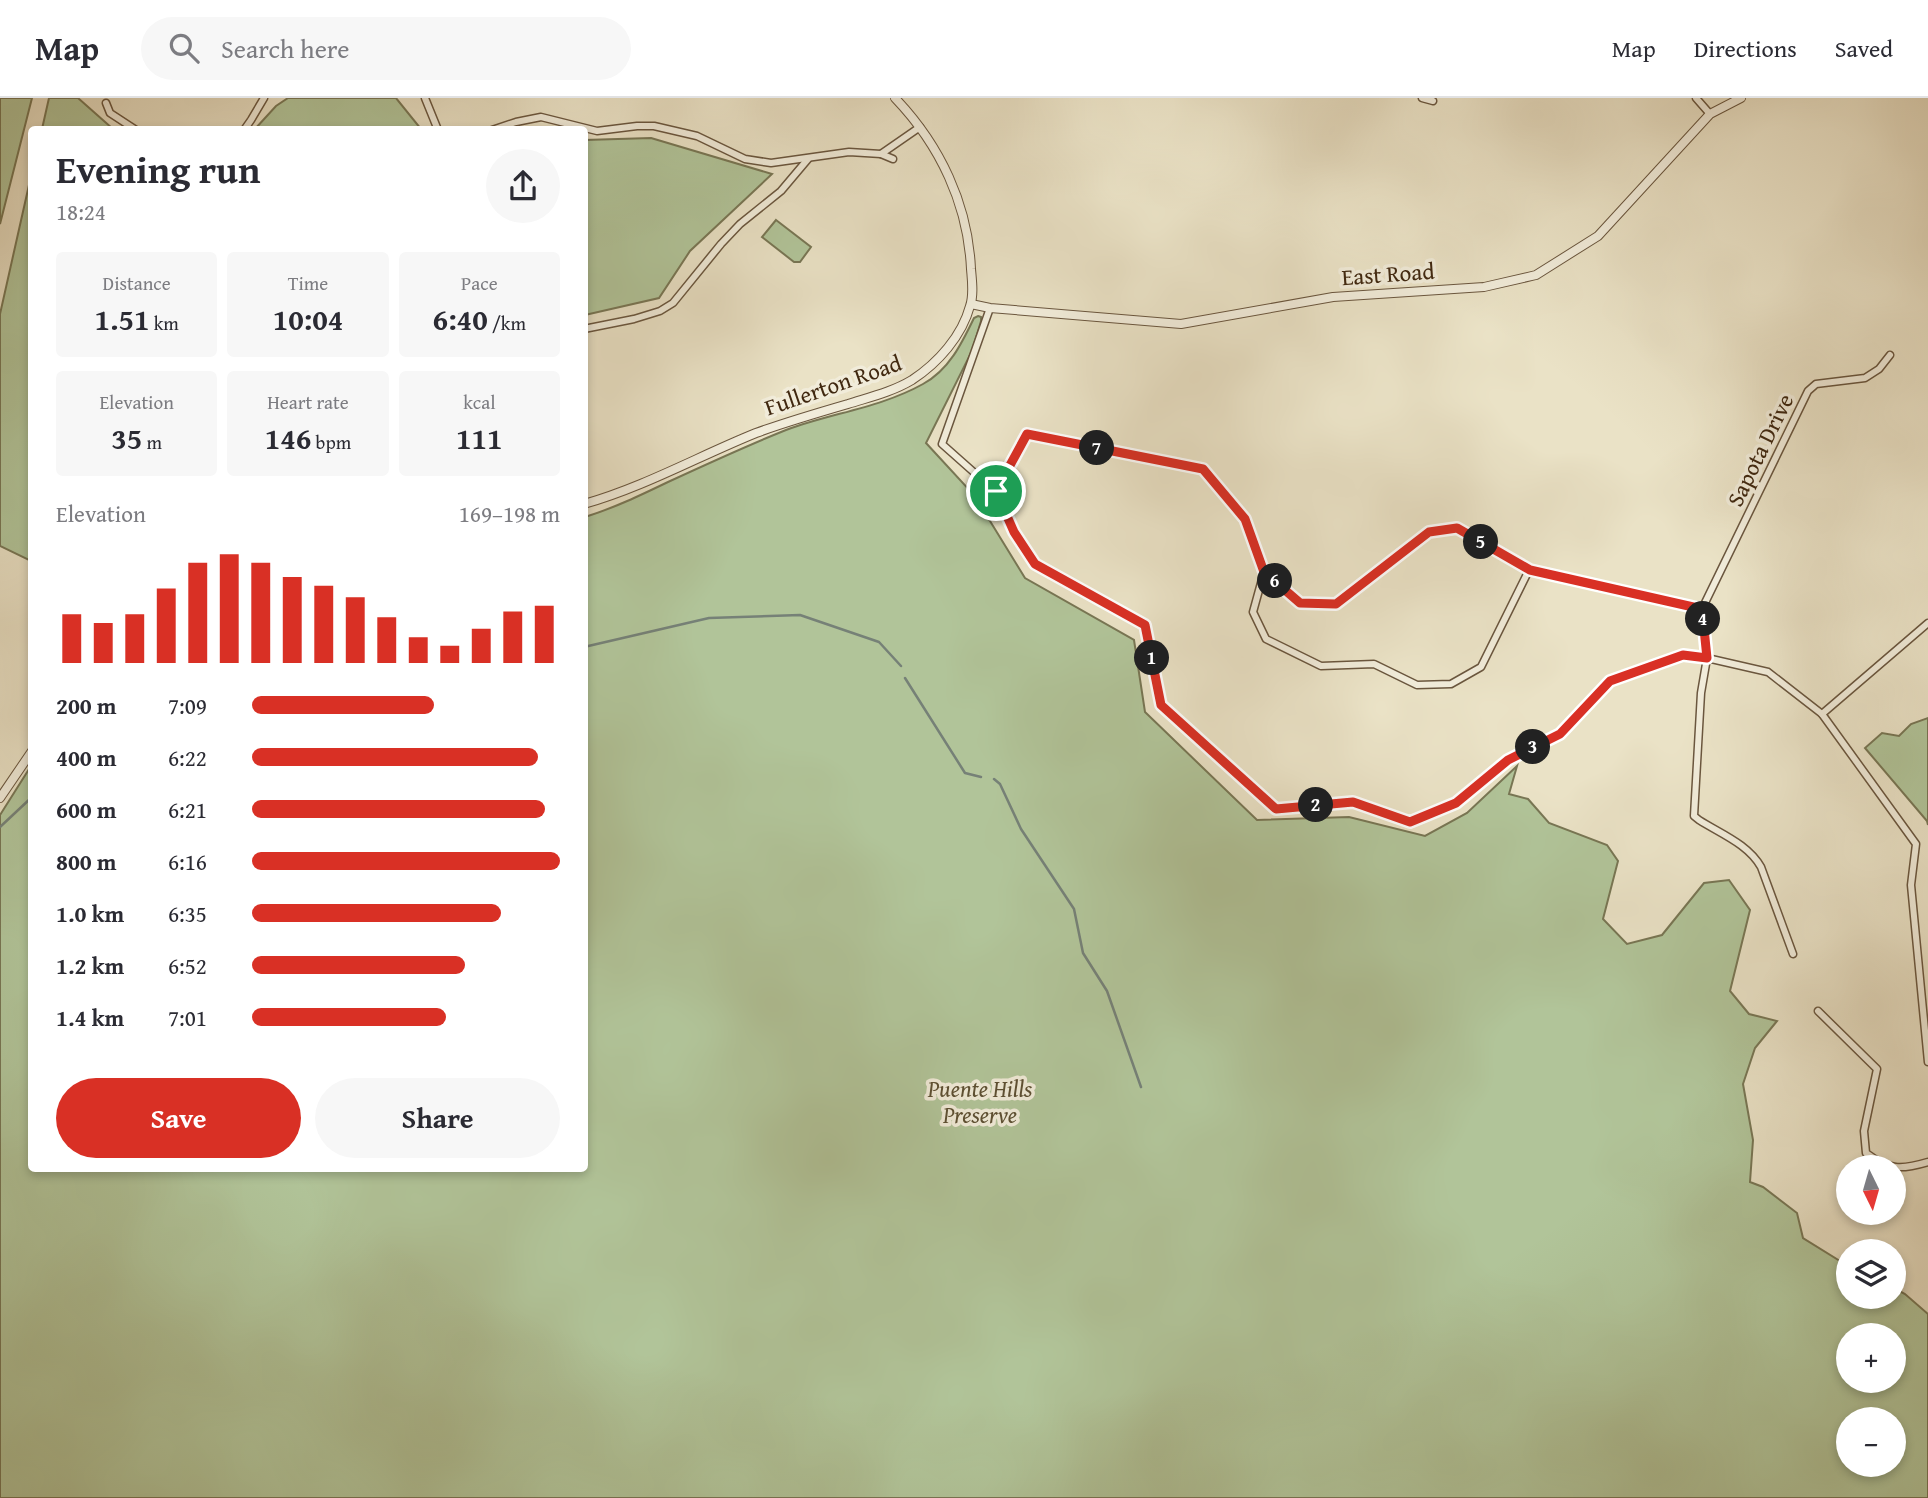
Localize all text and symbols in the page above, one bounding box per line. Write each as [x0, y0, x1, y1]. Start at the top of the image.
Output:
search box [141, 17, 631, 80]
text: Map [35, 24, 99, 72]
icon: search [165, 29, 203, 67]
text: Search here [221, 29, 349, 68]
text: Map [1612, 31, 1656, 66]
text: Directions [1694, 31, 1797, 66]
text: Saved [1835, 31, 1893, 66]
text: Evening run [56, 141, 260, 197]
button: share [486, 149, 560, 223]
text: 18:24 [56, 195, 106, 228]
street label: East Road [1340, 254, 1436, 293]
text: Distance [103, 269, 171, 297]
text: Time [288, 269, 328, 297]
text: Pace [461, 269, 498, 297]
text: 1.51 [94, 297, 150, 341]
text: 10:04 [273, 297, 343, 341]
text: 6:40 [433, 297, 488, 341]
text: km [150, 309, 179, 337]
text: /km [488, 309, 526, 337]
street label: Fullerton Road [760, 345, 906, 423]
text: Elevation [99, 388, 174, 416]
text: Heart rate [267, 388, 349, 416]
text: kcal [463, 388, 496, 416]
street label: Sapota Drive [1718, 388, 1801, 512]
text: 35 [111, 416, 142, 460]
text: 146 [265, 416, 311, 460]
text: 111 [456, 416, 503, 460]
text: m [142, 428, 162, 456]
text: bpm [311, 428, 351, 456]
pin: 7 [1080, 430, 1114, 466]
text: 7 [1092, 433, 1101, 461]
pin [966, 461, 1026, 521]
icon: arrive [977, 472, 1015, 510]
text: Elevation [56, 497, 146, 530]
text: 169–198 m [459, 497, 560, 530]
pin: 5 [1464, 524, 1498, 560]
text: 5 [1476, 527, 1485, 555]
pin: 6 [1258, 564, 1292, 598]
text: 6 [1270, 566, 1279, 594]
pin: 4 [1686, 602, 1720, 636]
text: 4 [1698, 604, 1707, 632]
pin: 1 [1134, 640, 1170, 676]
text: 1 [1147, 643, 1156, 671]
text: 200 m [56, 689, 117, 722]
text: 7:09 [168, 689, 207, 722]
pin: 3 [1516, 730, 1550, 764]
text: 3 [1528, 732, 1537, 760]
text: 400 m [56, 741, 117, 774]
text: 6:22 [168, 741, 207, 774]
pin: 2 [1298, 788, 1334, 822]
text: 2 [1311, 790, 1320, 818]
text: 600 m [56, 793, 117, 826]
text: 6:21 [168, 793, 207, 826]
text: 800 m [56, 845, 117, 878]
text: 6:16 [168, 845, 207, 878]
text: 1.0 km [56, 897, 124, 930]
text: 6:35 [168, 897, 207, 930]
text: 1.2 km [56, 949, 124, 982]
text: 6:52 [168, 949, 207, 982]
text: 1.4 km [56, 1001, 124, 1034]
text: 7:01 [168, 1001, 207, 1034]
park label: Puente Hills Preserve [927, 1072, 1033, 1131]
button: Save [56, 1078, 301, 1158]
button: Share [315, 1078, 560, 1158]
north arrow [1836, 1155, 1906, 1225]
map controls [1836, 1155, 1906, 1477]
button: layers [1836, 1239, 1906, 1309]
button: + [1836, 1323, 1906, 1393]
button: − [1836, 1407, 1906, 1477]

